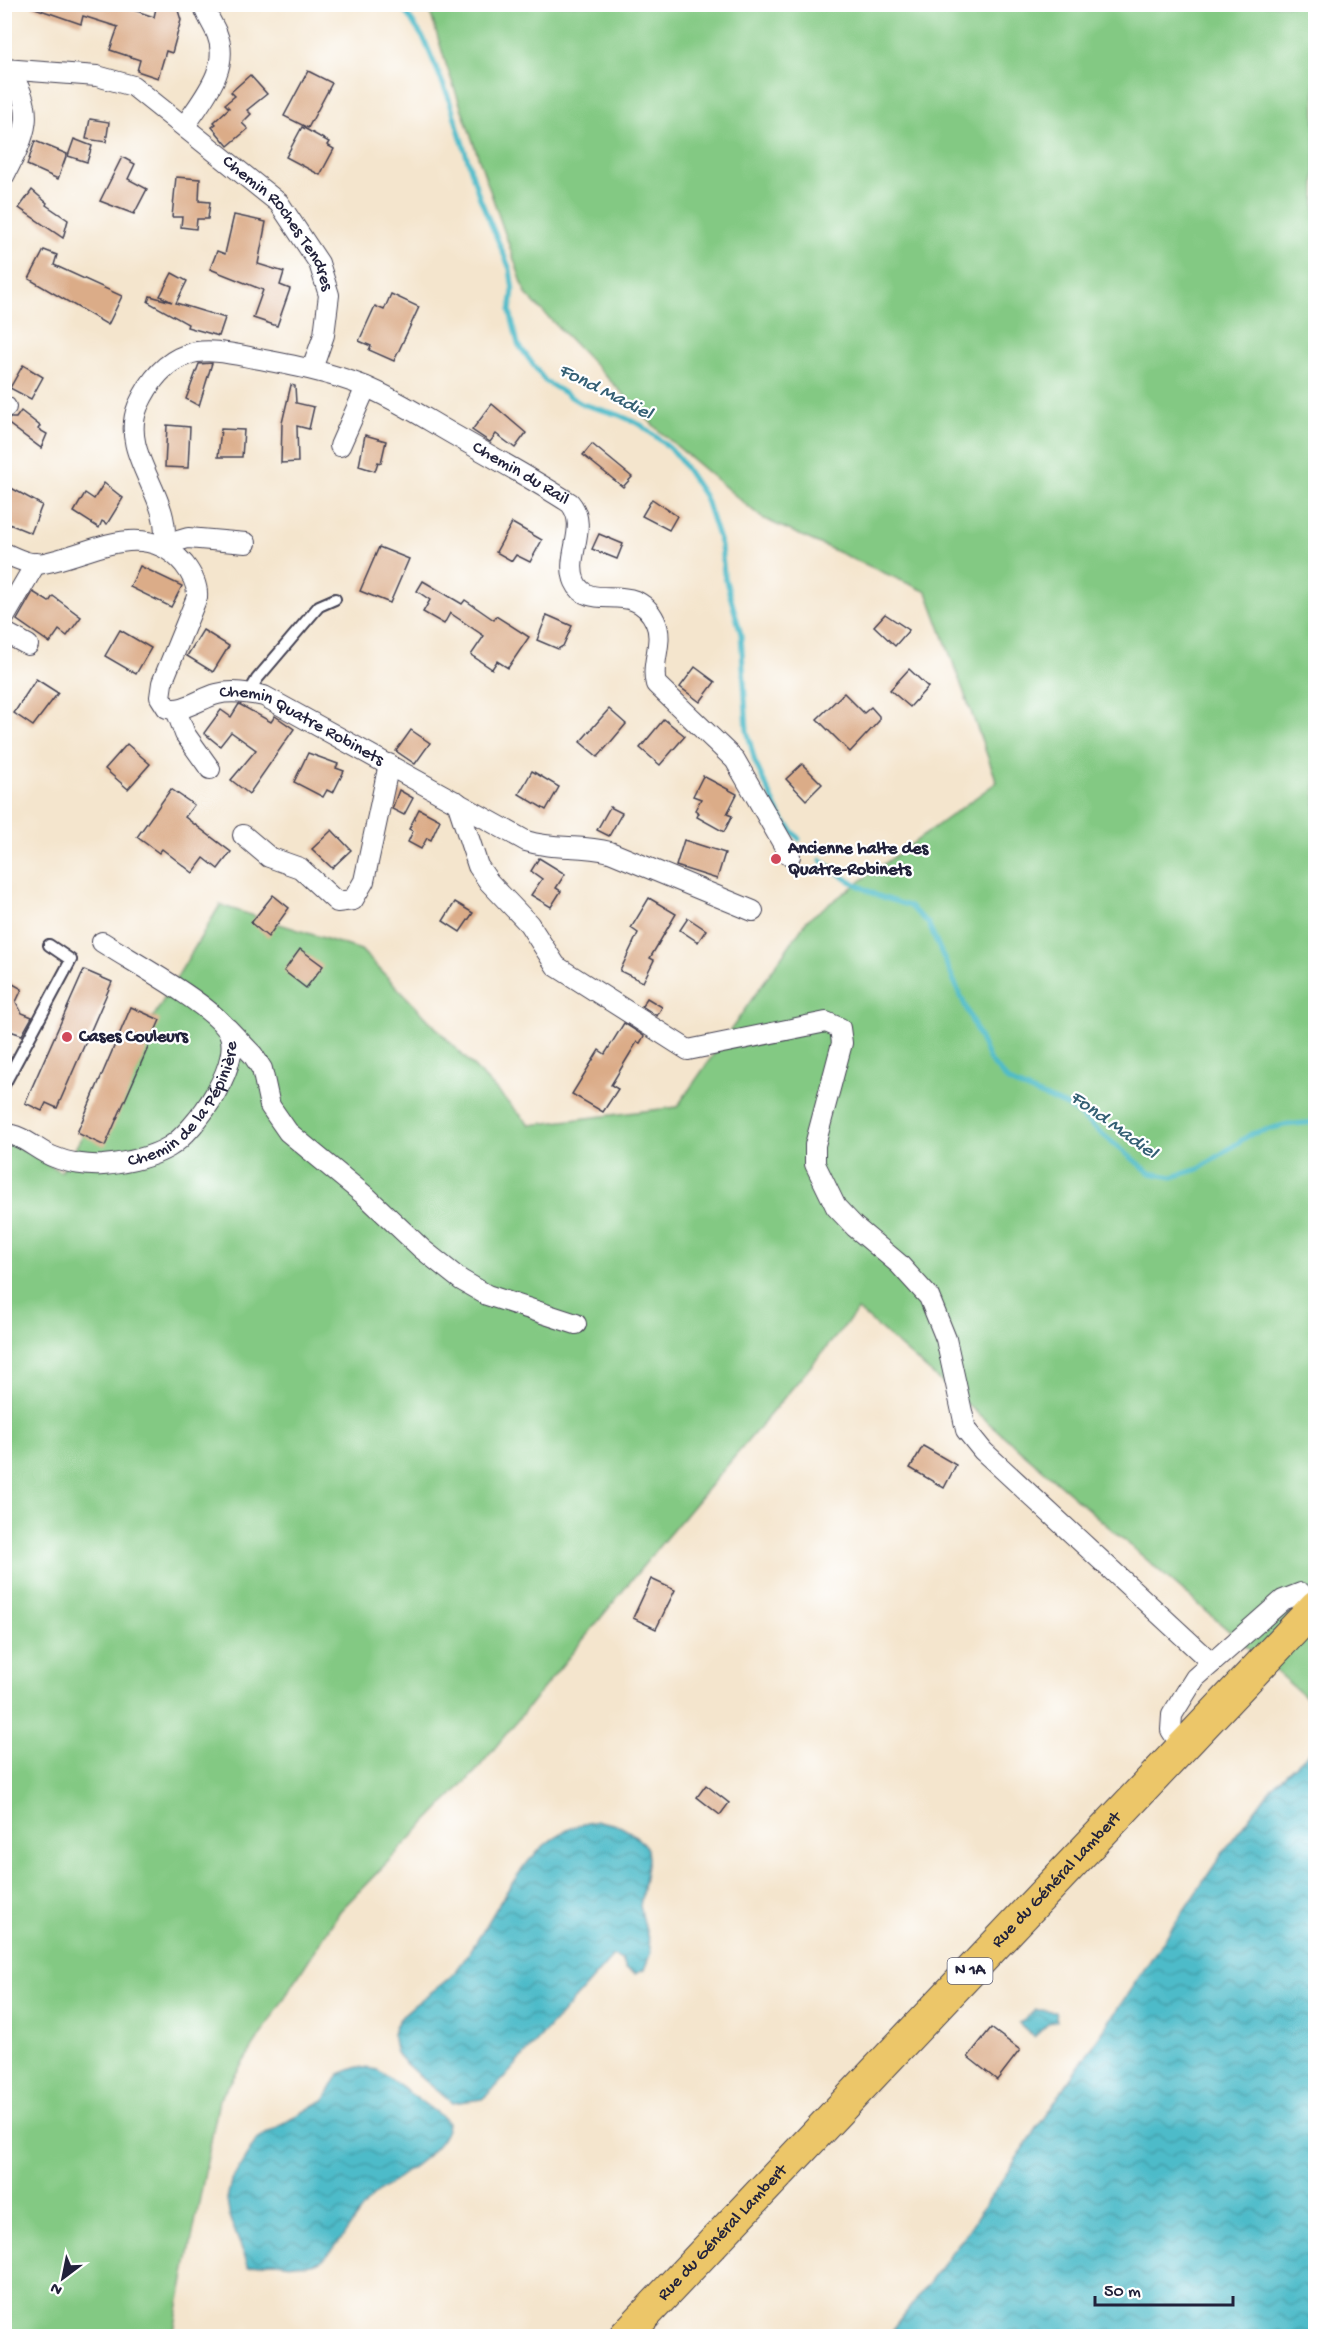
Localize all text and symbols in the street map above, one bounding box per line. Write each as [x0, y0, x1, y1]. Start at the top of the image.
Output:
street label: Chemin Roches Tendres [218, 151, 338, 295]
water label: Fond Madiel [554, 360, 657, 427]
street label: Chemin du Rail [468, 437, 573, 510]
street label: Chemin Quatre Robinets [218, 681, 389, 771]
place label: Ancienne halte des Quatre-Robinets [787, 839, 929, 881]
marker: Ancienne halte des Quatre-Robinets [769, 852, 783, 866]
place label: Cases Couleurs [78, 1027, 189, 1048]
marker: Cases Couleurs [60, 1030, 74, 1044]
street label: Chemin de la Pépinière [126, 1041, 242, 1172]
water label: Fond Madiel [1065, 1087, 1162, 1166]
street label: Rue du Général Lambert [987, 1806, 1127, 1952]
road number: N 1A [948, 1958, 992, 1984]
street label: Rue du Général Lambert [653, 2159, 793, 2305]
north arrow [33, 2248, 93, 2308]
scale bar [1095, 2269, 1233, 2307]
text: N [47, 2277, 66, 2299]
text: 50 m [1104, 2282, 1141, 2303]

